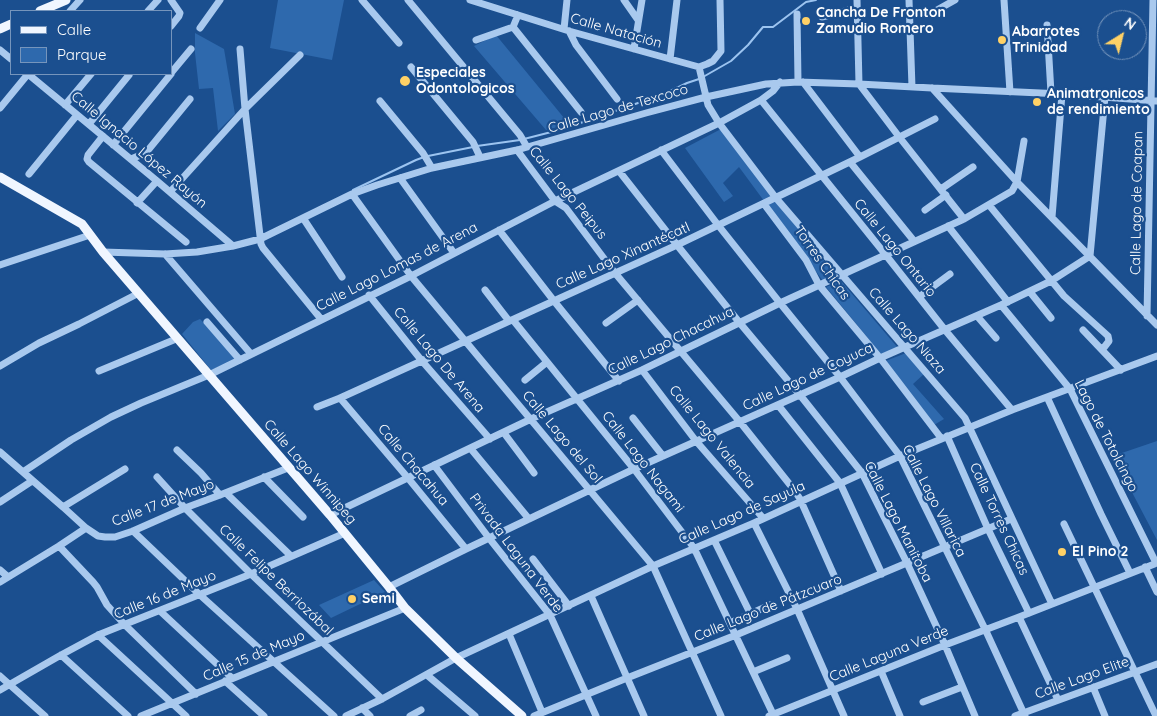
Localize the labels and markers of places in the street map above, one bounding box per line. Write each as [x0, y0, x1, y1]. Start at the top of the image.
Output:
place label: Cancha De Fronton Zamudio Romero [816, 5, 946, 38]
marker: Cancha De Fronton Zamudio Romero [800, 15, 812, 27]
place label: Abarrotes Trinidad [1012, 24, 1080, 56]
marker: Abarrotes Trinidad [996, 34, 1008, 46]
place label: Especiales Odontologicos [416, 65, 514, 98]
marker: Especiales Odontologicos [398, 74, 412, 88]
place label: Animatronicos de rendimiento [1047, 86, 1150, 118]
marker: Animatronicos de rendimiento [1031, 96, 1043, 108]
place label: El Pino 2 [1072, 544, 1128, 560]
marker: El Pino 2 [1056, 546, 1068, 558]
place label: Semi [362, 591, 395, 607]
marker: Semi [346, 593, 358, 605]

